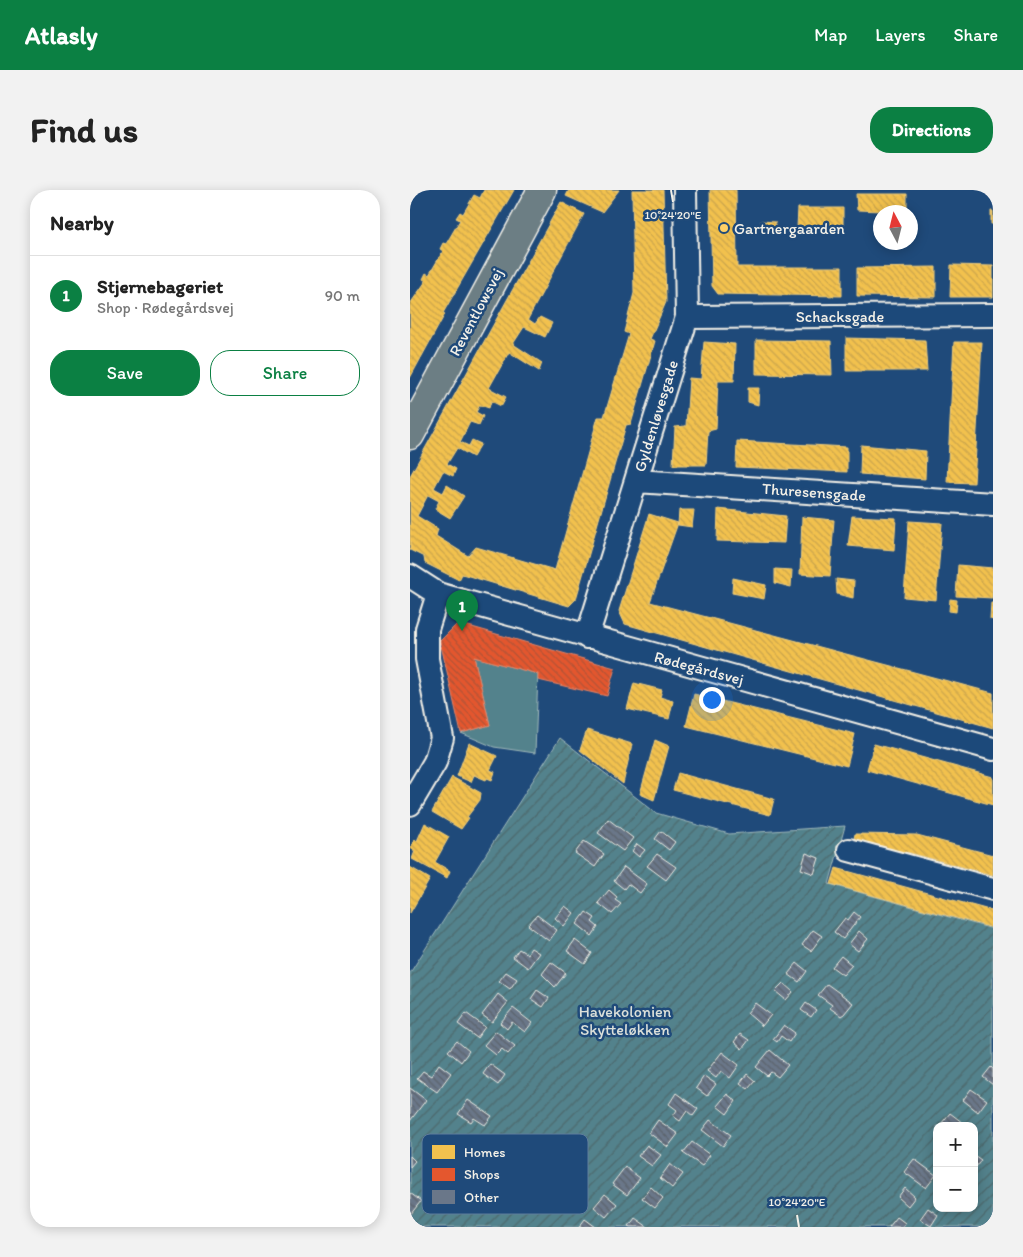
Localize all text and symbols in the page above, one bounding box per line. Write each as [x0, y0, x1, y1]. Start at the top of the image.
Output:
text: Atlasly [25, 21, 98, 50]
text: Map [814, 24, 847, 46]
text: Layers [875, 24, 925, 46]
text: Share [953, 24, 998, 46]
button: Directions [870, 107, 993, 153]
text: Find us [30, 109, 138, 151]
north arrow [873, 205, 918, 250]
text: 10°24'20"E [645, 208, 702, 222]
text: Nearby [50, 210, 114, 235]
place label: Gartnergaarden [734, 219, 845, 238]
marker: Gartnergaarden [718, 222, 730, 234]
street label: Reventlowsvej [445, 265, 507, 359]
text: Stjernebageriet [97, 275, 223, 298]
text: 1 [62, 286, 70, 305]
text: 90 m [325, 286, 360, 305]
text: Shop · Rødegårdsvej [97, 298, 234, 317]
street label: Schacksgade [796, 307, 885, 326]
button: Save [50, 350, 200, 396]
button: Share [210, 350, 360, 396]
street label: Gyldenløvesgade [630, 358, 682, 474]
street label: Thuresensgade [761, 479, 867, 505]
pin: 1 [446, 590, 478, 631]
street label: Rødegårdsvej [652, 647, 746, 689]
your location [699, 687, 725, 713]
park label: Havekolonien Skytteløkken [579, 1002, 672, 1039]
map controls [933, 1122, 978, 1212]
button: + [933, 1122, 978, 1167]
legend [422, 1134, 588, 1214]
text: Homes [464, 1144, 506, 1161]
text: Shops [464, 1166, 500, 1183]
button: − [933, 1167, 978, 1212]
text: Other [464, 1189, 499, 1206]
text: 10°24'20"E [769, 1195, 826, 1209]

